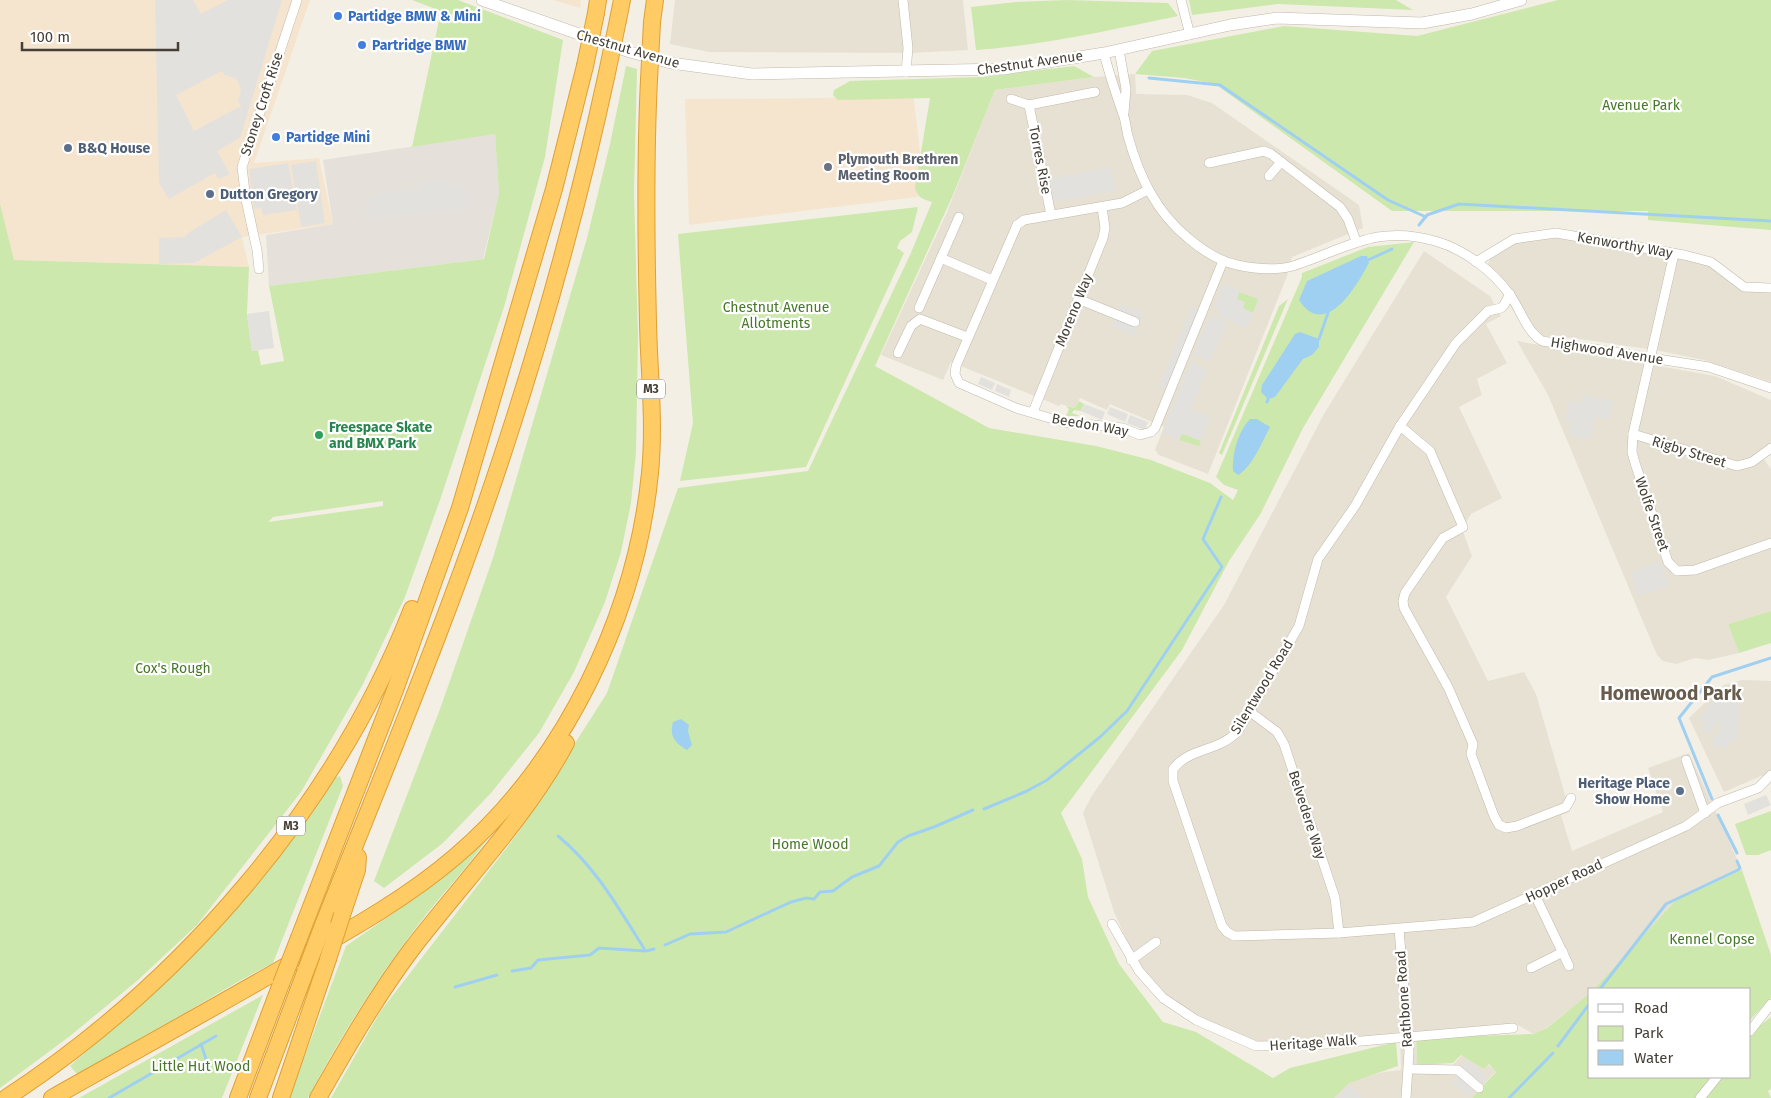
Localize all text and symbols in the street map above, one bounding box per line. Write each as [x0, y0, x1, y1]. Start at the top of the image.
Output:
place label: Partidge BMW & Mini [348, 8, 481, 25]
marker: Partidge BMW & Mini [332, 10, 344, 22]
scale bar [22, 20, 179, 52]
street label: Chestnut Avenue [574, 26, 682, 72]
text: 100 m [30, 28, 70, 46]
place label: Partridge BMW [372, 37, 466, 54]
marker: Partridge BMW [356, 39, 368, 51]
street label: Chestnut Avenue [976, 47, 1084, 79]
street label: Stoney Croft Rise [237, 50, 287, 158]
park label: Avenue Park [1602, 97, 1681, 114]
street label: Torres Rise [1025, 124, 1055, 196]
place label: Partidge Mini [286, 129, 370, 146]
marker: Partidge Mini [270, 131, 282, 143]
place label: B&Q House [78, 140, 151, 157]
marker: B&Q House [62, 142, 74, 154]
place label: Plymouth Brethren Meeting Room [838, 151, 958, 184]
marker: Plymouth Brethren Meeting Room [822, 161, 834, 173]
place label: Dutton Gregory [220, 186, 318, 203]
marker: Dutton Gregory [204, 188, 216, 200]
street label: Kenworthy Way [1576, 228, 1674, 262]
street label: Moreno Way [1052, 271, 1096, 349]
park label: Chestnut Avenue Allotments [723, 299, 829, 332]
street label: Highwood Avenue [1549, 334, 1665, 368]
road number: M3 [637, 379, 665, 398]
street label: Beedon Way [1050, 410, 1130, 440]
place label: Freespace Skate and BMX Park [329, 419, 432, 452]
marker: Freespace Skate and BMX Park [313, 429, 325, 441]
street label: Rigby Street [1650, 433, 1729, 472]
street label: Wolfe Street [1631, 475, 1673, 554]
street label: Silentwood Road [1227, 637, 1297, 737]
park label: Cox's Rough [135, 660, 211, 677]
district label: Homewood Park [1600, 682, 1742, 705]
street label: Belvedere Way [1285, 768, 1329, 862]
place label: Heritage Place Show Home [1578, 775, 1670, 808]
marker: Heritage Place Show Home [1674, 785, 1686, 797]
road number: M3 [277, 816, 305, 836]
park label: Home Wood [771, 836, 849, 853]
street label: Hopper Road [1523, 856, 1605, 906]
park label: Kennel Copse [1669, 931, 1755, 948]
street label: Rathbone Road [1392, 950, 1416, 1048]
legend [1588, 988, 1751, 1078]
text: Road [1634, 999, 1669, 1017]
text: Park [1634, 1024, 1664, 1042]
street label: Heritage Walk [1269, 1031, 1358, 1055]
text: Water [1634, 1049, 1673, 1067]
park label: Little Hut Wood [152, 1058, 250, 1075]

